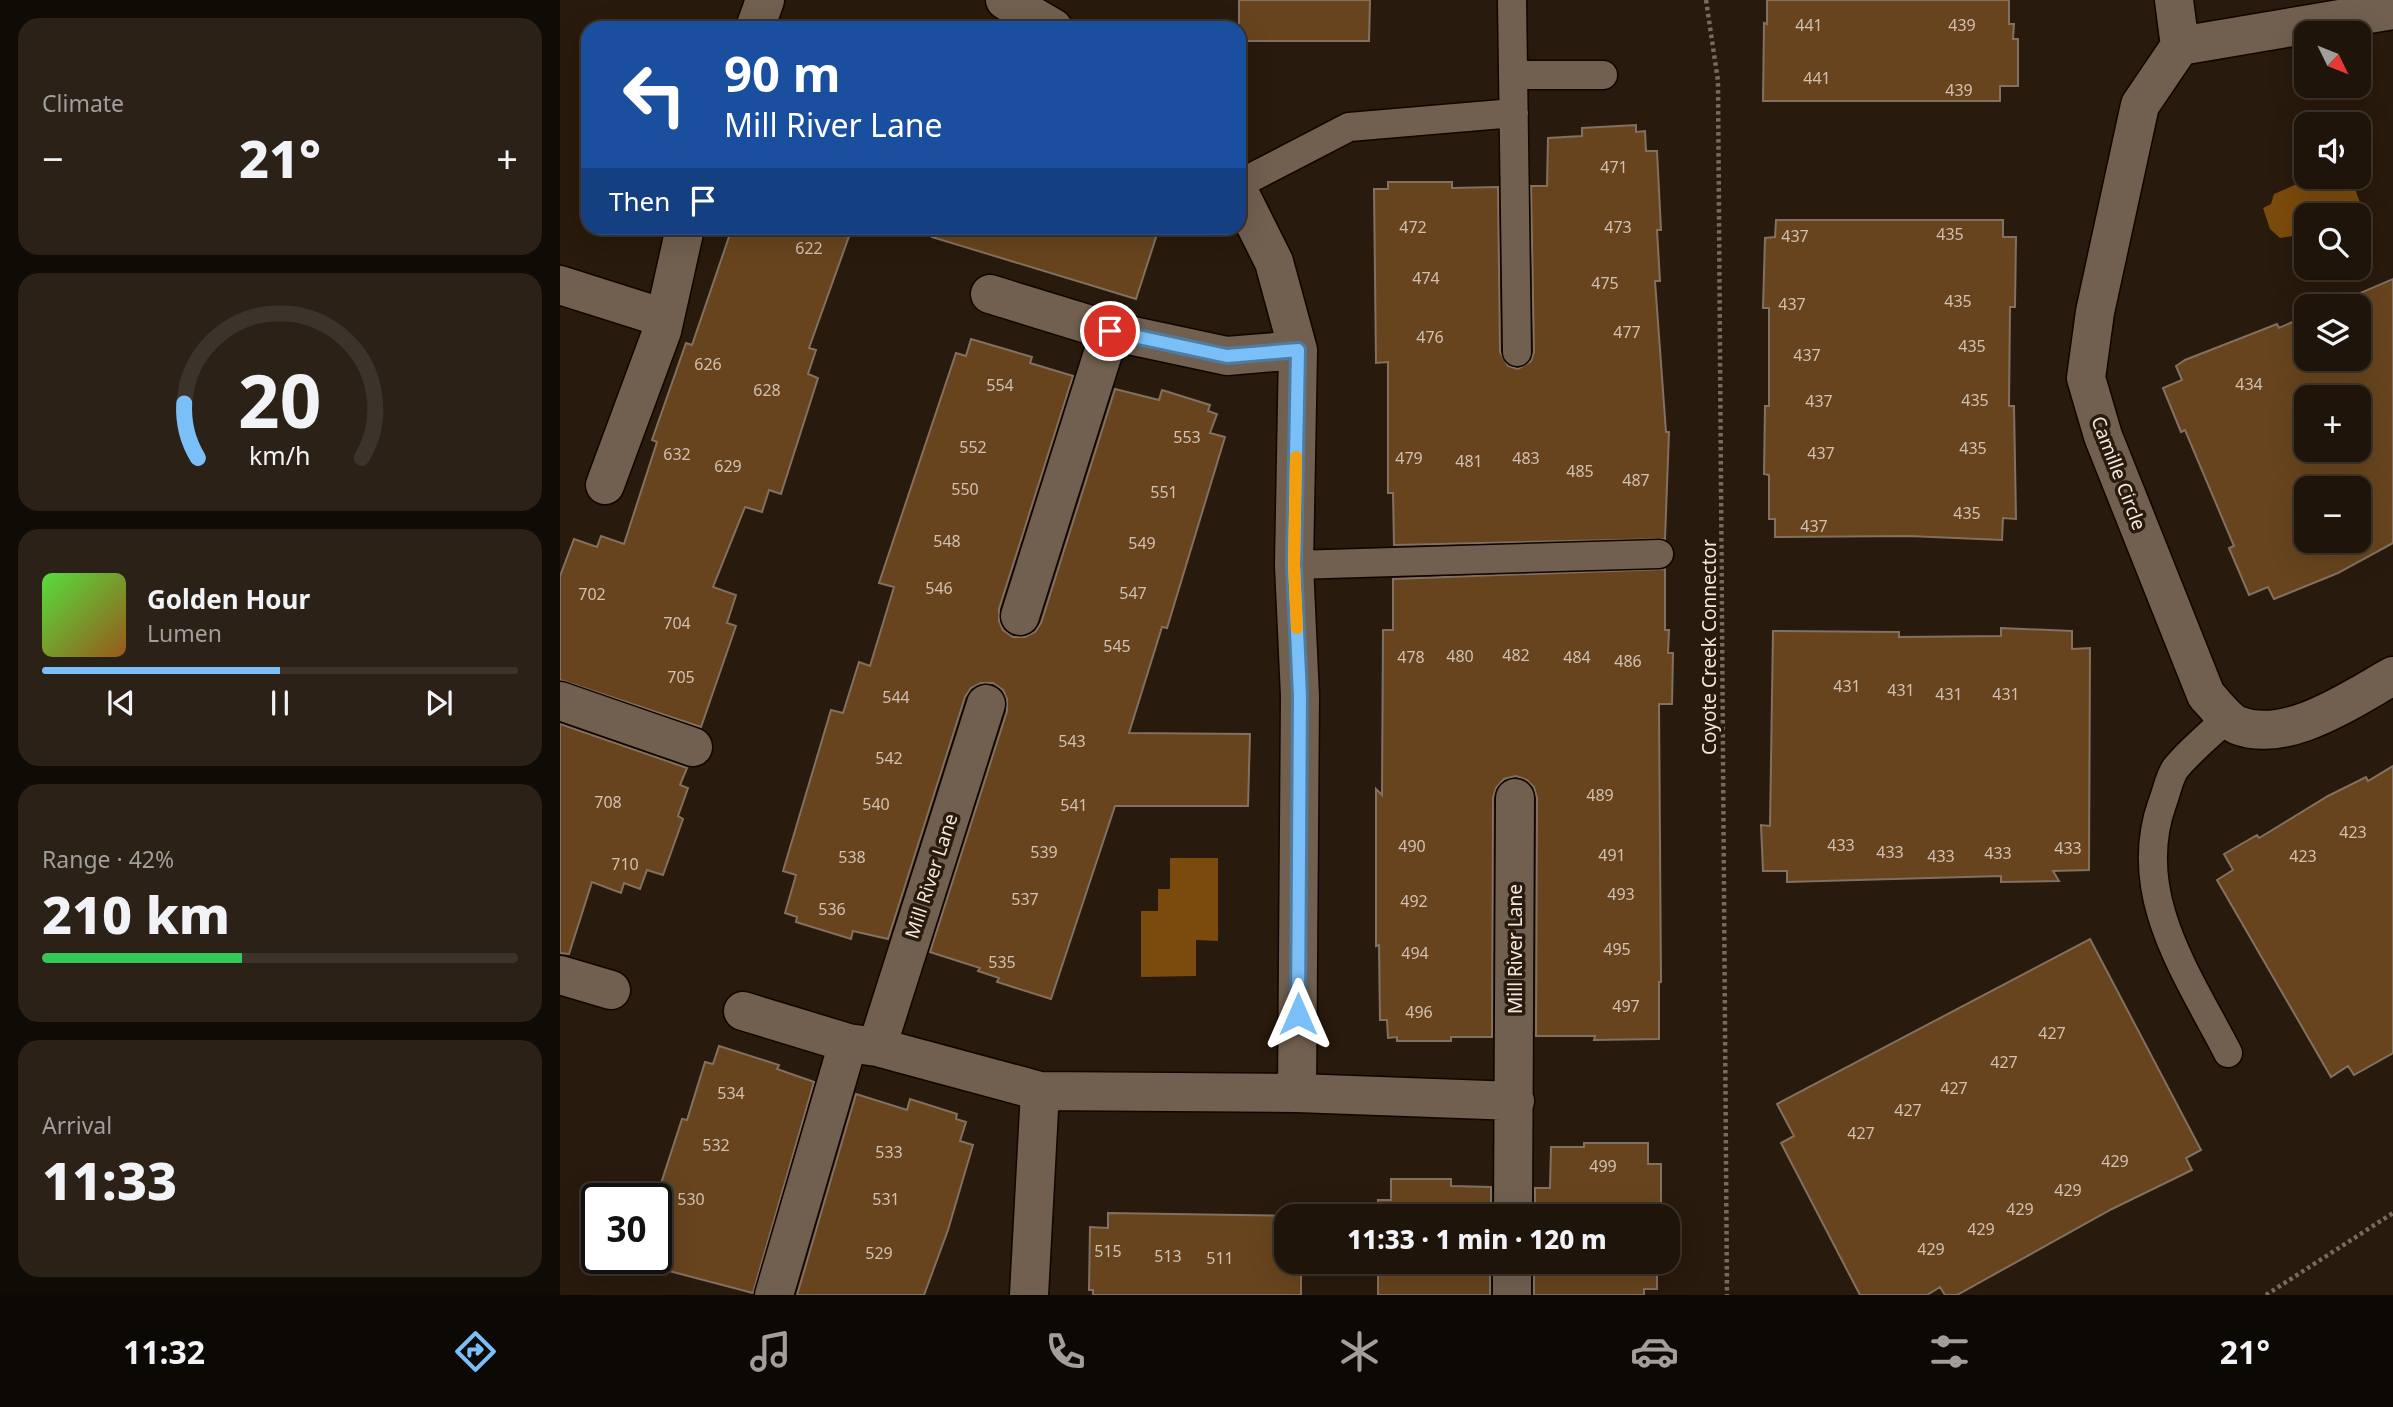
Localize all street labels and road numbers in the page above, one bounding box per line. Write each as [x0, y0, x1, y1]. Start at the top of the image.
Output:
street label: Camille Circle [2085, 412, 2153, 534]
street label: Coyote Creek Connector [1696, 539, 1722, 755]
street label: Mill River Lane [899, 810, 963, 942]
street label: Mill River Lane [1502, 884, 1528, 1014]

